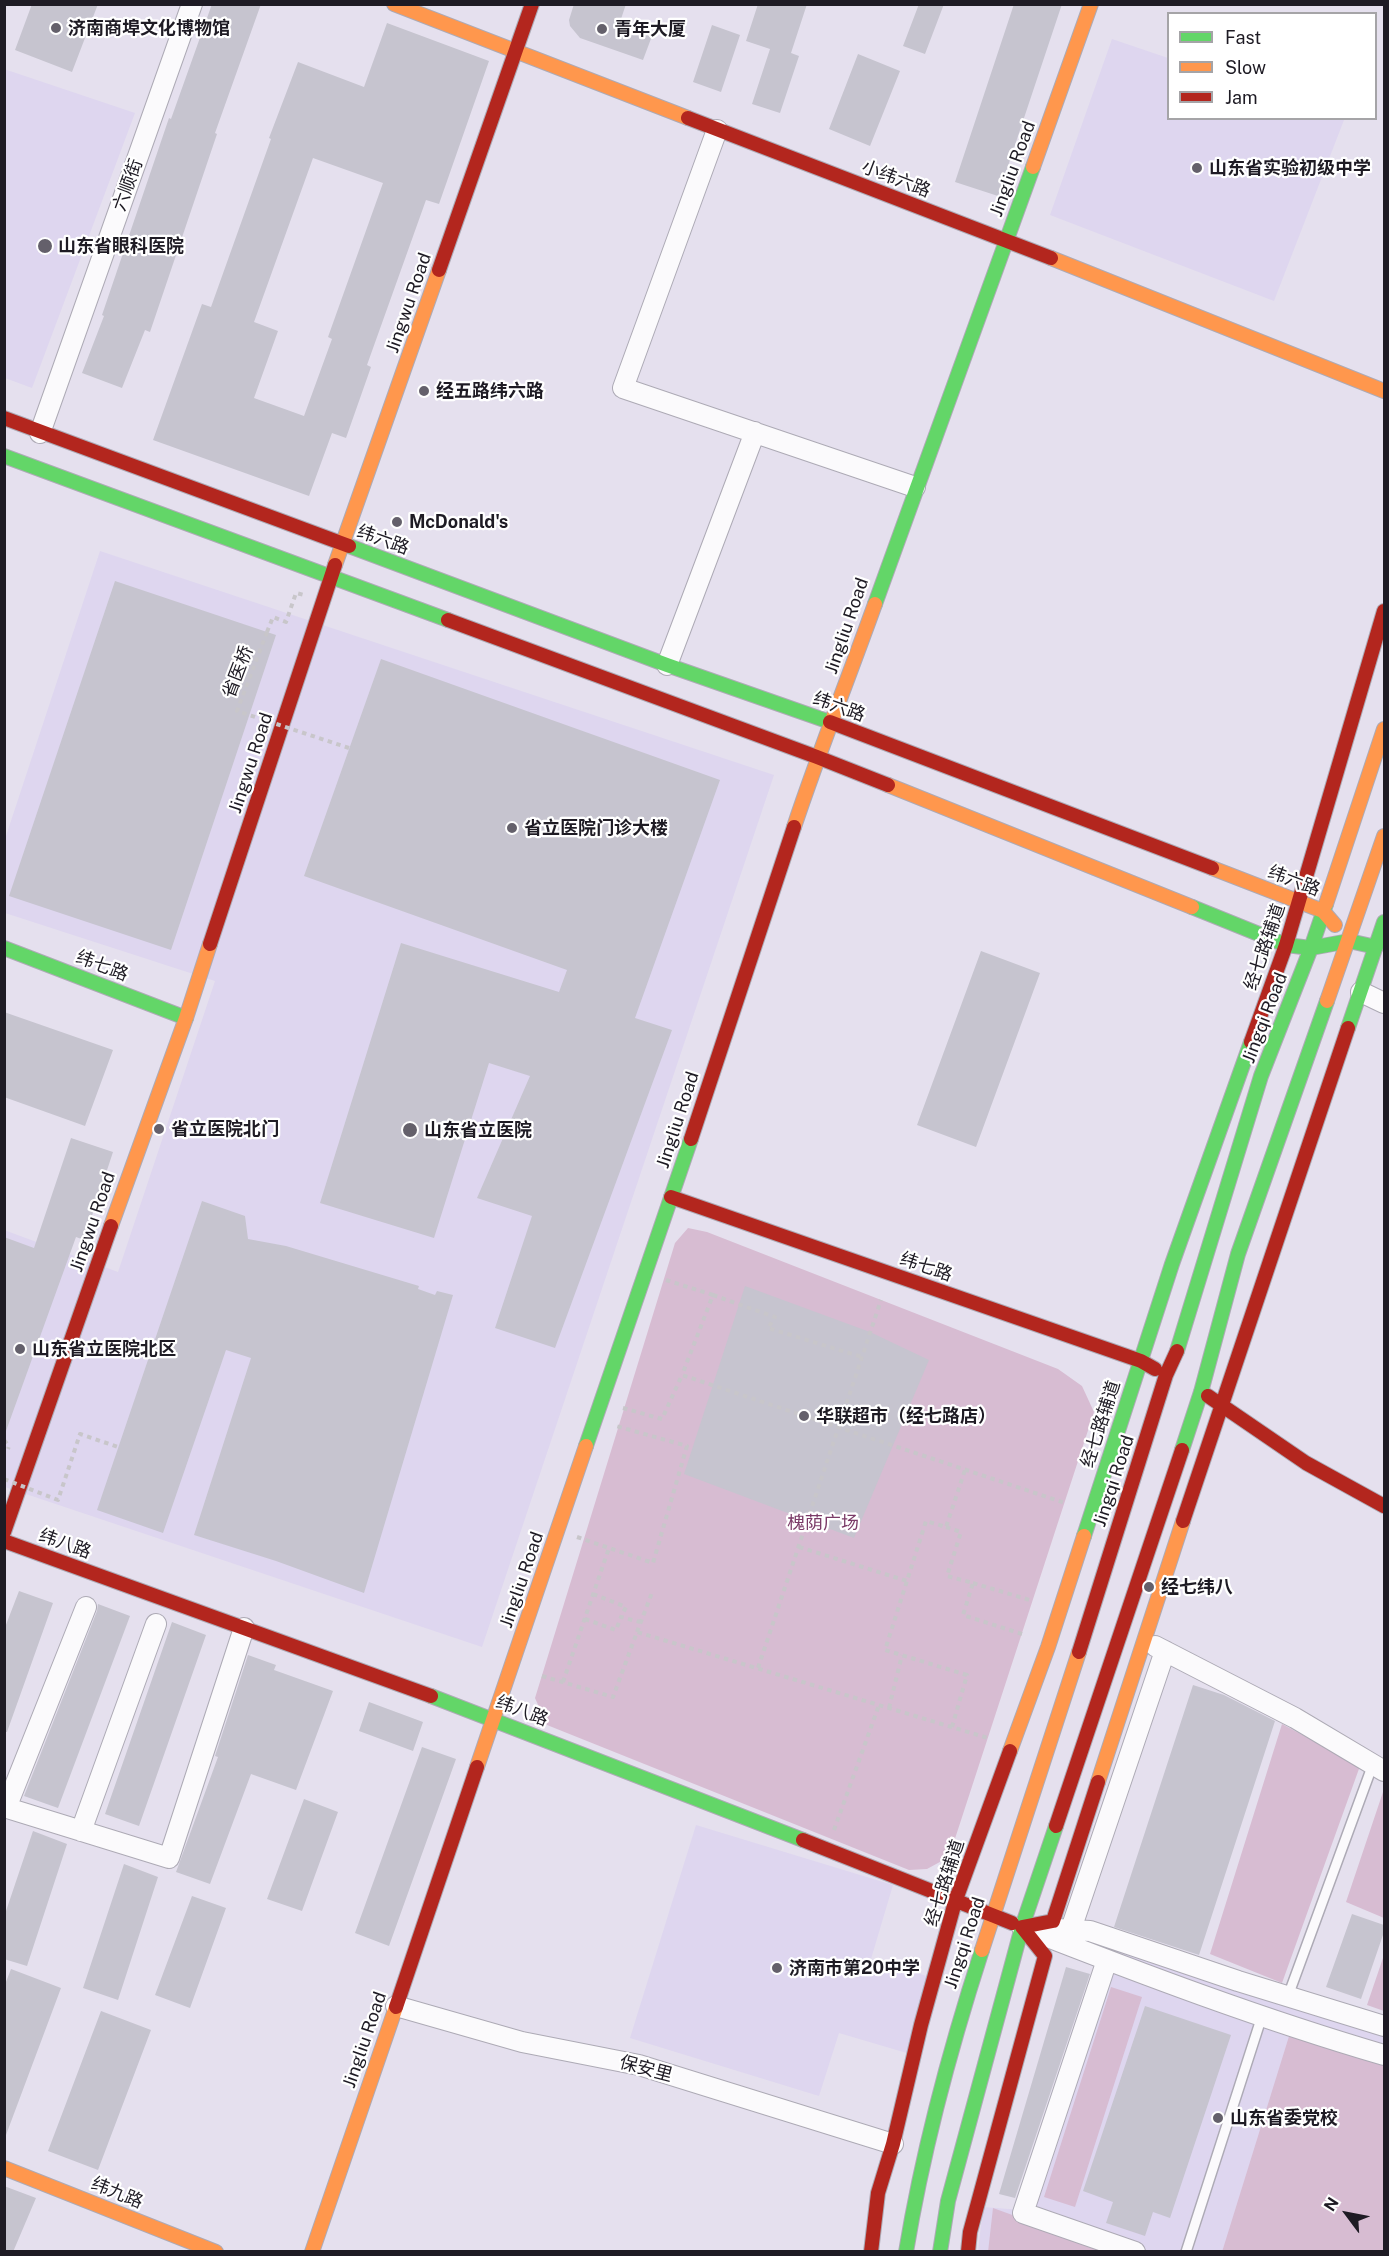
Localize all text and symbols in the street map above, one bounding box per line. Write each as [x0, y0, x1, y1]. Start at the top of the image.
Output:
legend [1167, 12, 1377, 120]
place label: 济南商埠文化博物馆 [68, 17, 230, 39]
place label: 青年大厦 [614, 18, 686, 40]
marker: 济南商埠文化博物馆 [49, 21, 63, 35]
marker: 青年大厦 [595, 22, 609, 36]
text: Fast [1225, 27, 1261, 48]
text: Slow [1225, 57, 1266, 78]
text: Jam [1225, 87, 1258, 108]
street label: Jingliu Road [986, 118, 1040, 220]
street label: 六顺街 [109, 156, 147, 214]
street label: 小纬六路 [859, 156, 933, 202]
place label: 山东省实验初级中学 [1209, 157, 1371, 179]
marker: 山东省实验初级中学 [1190, 161, 1204, 175]
place label: 山东省眼科医院 [58, 235, 184, 257]
marker: 山东省眼科医院 [36, 237, 54, 255]
street label: Jingwu Road [382, 250, 436, 356]
place label: 经五路纬六路 [436, 380, 544, 402]
marker: 经五路纬六路 [417, 384, 431, 398]
place label: McDonald's [409, 511, 508, 533]
marker: McDonald's [390, 515, 404, 529]
street label: 纬六路 [354, 521, 412, 559]
street label: Jingliu Road [820, 575, 874, 677]
street label: 省医桥 [218, 643, 258, 701]
street label: 纬六路 [810, 688, 868, 726]
street label: Jingwu Road [225, 710, 277, 816]
place label: 省立医院门诊大楼 [524, 817, 668, 839]
marker: 省立医院门诊大楼 [505, 821, 519, 835]
street label: 纬六路 [1265, 861, 1323, 901]
street label: 经七路辅道 [1240, 901, 1290, 993]
street label: 纬七路 [73, 946, 131, 986]
street label: Jingqi Road [1238, 970, 1292, 1066]
street label: Jingliu Road [652, 1069, 704, 1171]
place label: 省立医院北门 [171, 1118, 279, 1140]
place label: 山东省立医院 [424, 1119, 532, 1141]
marker: 山东省立医院 [401, 1121, 419, 1139]
marker: 省立医院北门 [152, 1122, 166, 1136]
street label: Jingwu Road [66, 1169, 120, 1275]
street label: 纬七路 [897, 1248, 955, 1286]
place label: 山东省立医院北区 [32, 1338, 176, 1360]
marker: 山东省立医院北区 [13, 1342, 27, 1356]
street label: 经七路辅道 [1077, 1378, 1125, 1470]
place label: 华联超市（经七路店） [816, 1405, 996, 1427]
marker: 华联超市（经七路店） [797, 1409, 811, 1423]
street label: Jingqi Road [1089, 1432, 1139, 1530]
park label: 槐荫广场 [787, 1512, 859, 1534]
street label: 纬八路 [36, 1525, 94, 1563]
street label: Jingliu Road [495, 1529, 549, 1631]
place label: 经七纬八 [1161, 1576, 1233, 1598]
marker: 经七纬八 [1142, 1580, 1156, 1594]
street label: 纬八路 [493, 1691, 551, 1731]
street label: 经七路辅道 [921, 1837, 969, 1929]
street label: Jingqi Road [940, 1894, 990, 1992]
place label: 济南市第20中学 [789, 1957, 920, 1979]
marker: 济南市第20中学 [770, 1961, 784, 1975]
street label: Jingliu Road [338, 1989, 392, 2091]
street label: 保安里 [617, 2052, 675, 2086]
place label: 山东省委党校 [1230, 2107, 1338, 2129]
marker: 山东省委党校 [1211, 2111, 1225, 2125]
street label: 纬九路 [88, 2173, 146, 2213]
north arrow [1317, 2184, 1377, 2244]
text: N [1320, 2194, 1343, 2215]

